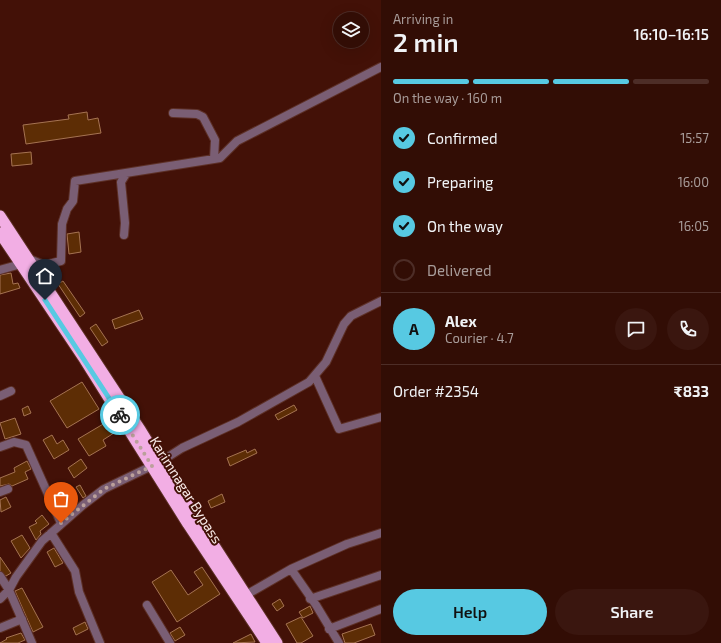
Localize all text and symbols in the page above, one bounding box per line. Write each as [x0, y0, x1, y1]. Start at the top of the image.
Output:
text: Arriving in [393, 11, 453, 27]
map controls [333, 12, 369, 48]
button: layers [333, 12, 369, 48]
text: 16:10–16:15 [633, 25, 709, 43]
text: 2 min [393, 26, 459, 57]
text: On the way · 160 m [393, 90, 502, 106]
icon: check [393, 127, 415, 149]
text: Confirmed [427, 129, 498, 147]
text: 15:57 [680, 130, 709, 146]
icon: check [393, 171, 415, 193]
text: Preparing [427, 173, 493, 191]
text: 16:00 [678, 174, 709, 190]
icon: check [393, 215, 415, 237]
text: On the way [427, 217, 503, 235]
text: 16:05 [679, 218, 709, 234]
pin [28, 259, 62, 300]
text: Delivered [427, 261, 492, 279]
icon: home [34, 265, 56, 287]
button: chat [615, 308, 657, 350]
button: phone [667, 308, 709, 350]
text: Alex [445, 312, 477, 330]
text: A [409, 320, 419, 338]
text: Courier · 4.7 [445, 330, 514, 346]
text: Order #2354 [393, 382, 479, 400]
text: ₹833 [674, 382, 709, 400]
courier [100, 395, 140, 435]
icon: bike [109, 404, 131, 426]
street label: Karimnagar Bypass [147, 433, 226, 546]
pin [44, 482, 78, 523]
icon: bag [50, 488, 72, 510]
button: Help [393, 589, 547, 635]
button: Share [555, 589, 709, 635]

